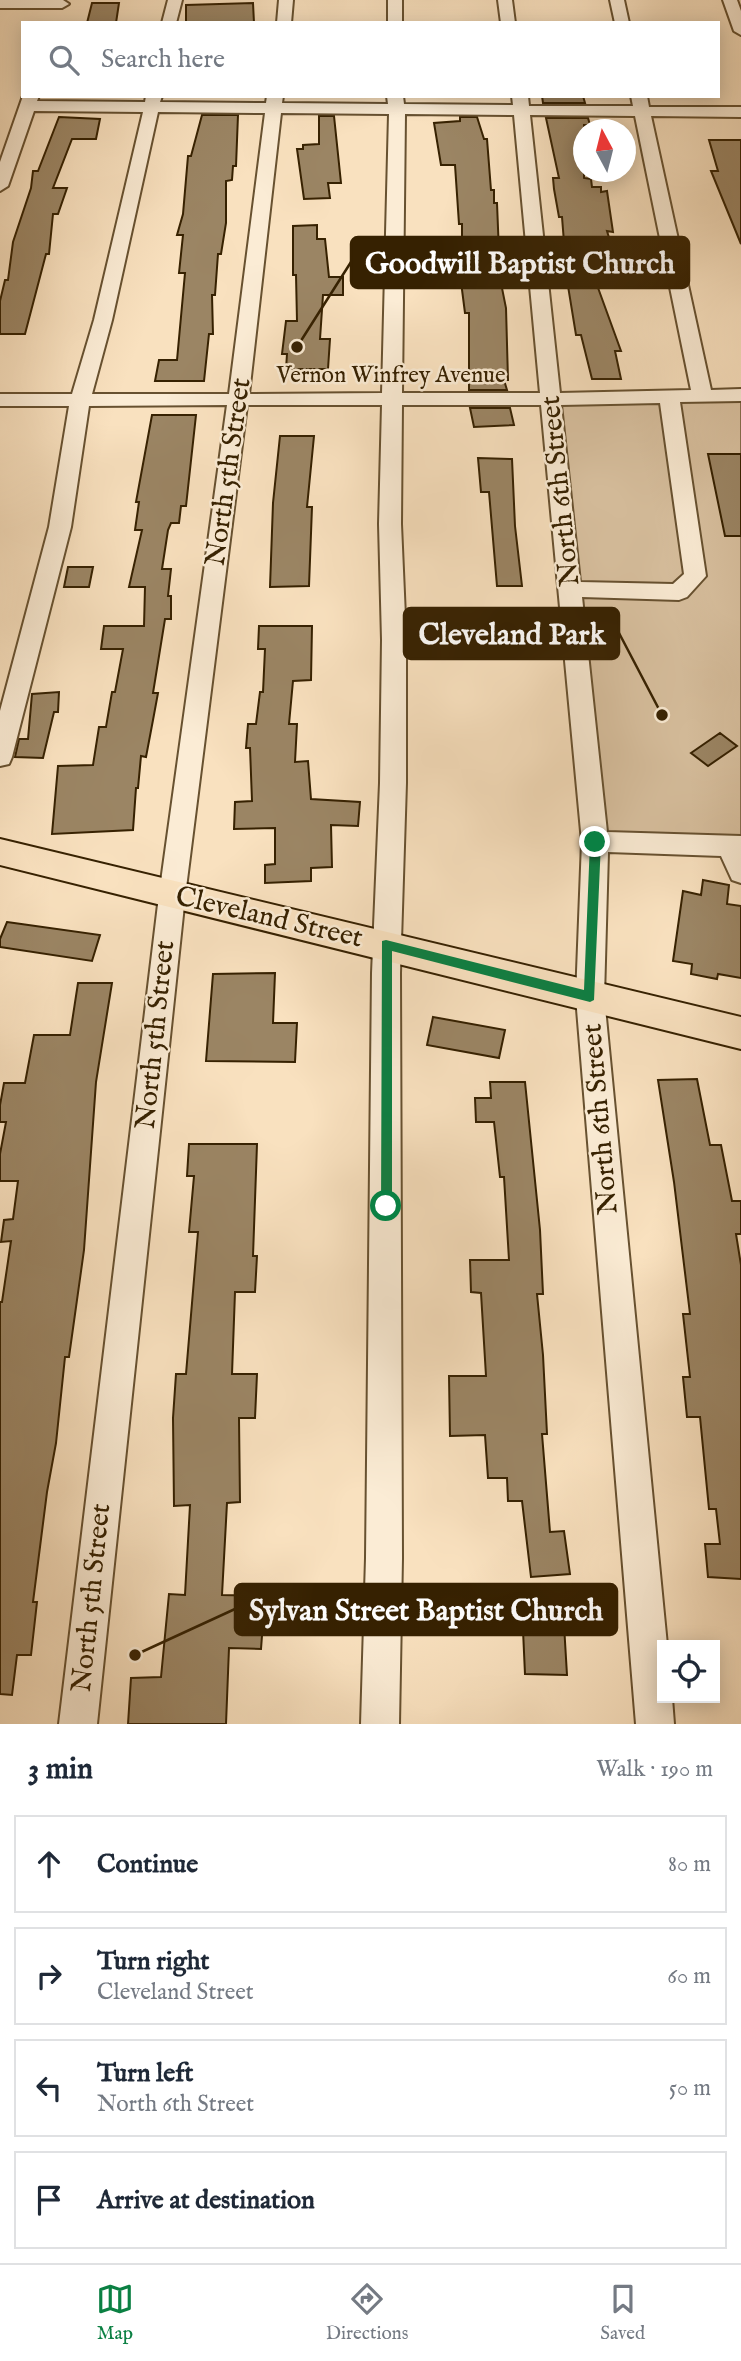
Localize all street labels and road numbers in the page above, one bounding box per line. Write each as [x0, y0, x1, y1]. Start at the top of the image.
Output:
street label: Vernon Winfrey Avenue [275, 361, 506, 390]
street label: North 5th Street [198, 375, 260, 568]
street label: North 6th Street [534, 394, 588, 588]
street label: Cleveland Street [172, 879, 366, 957]
street label: North 5th Street [129, 938, 183, 1131]
street label: North 6th Street [575, 1022, 627, 1216]
street label: North 5th Street [65, 1501, 119, 1694]

